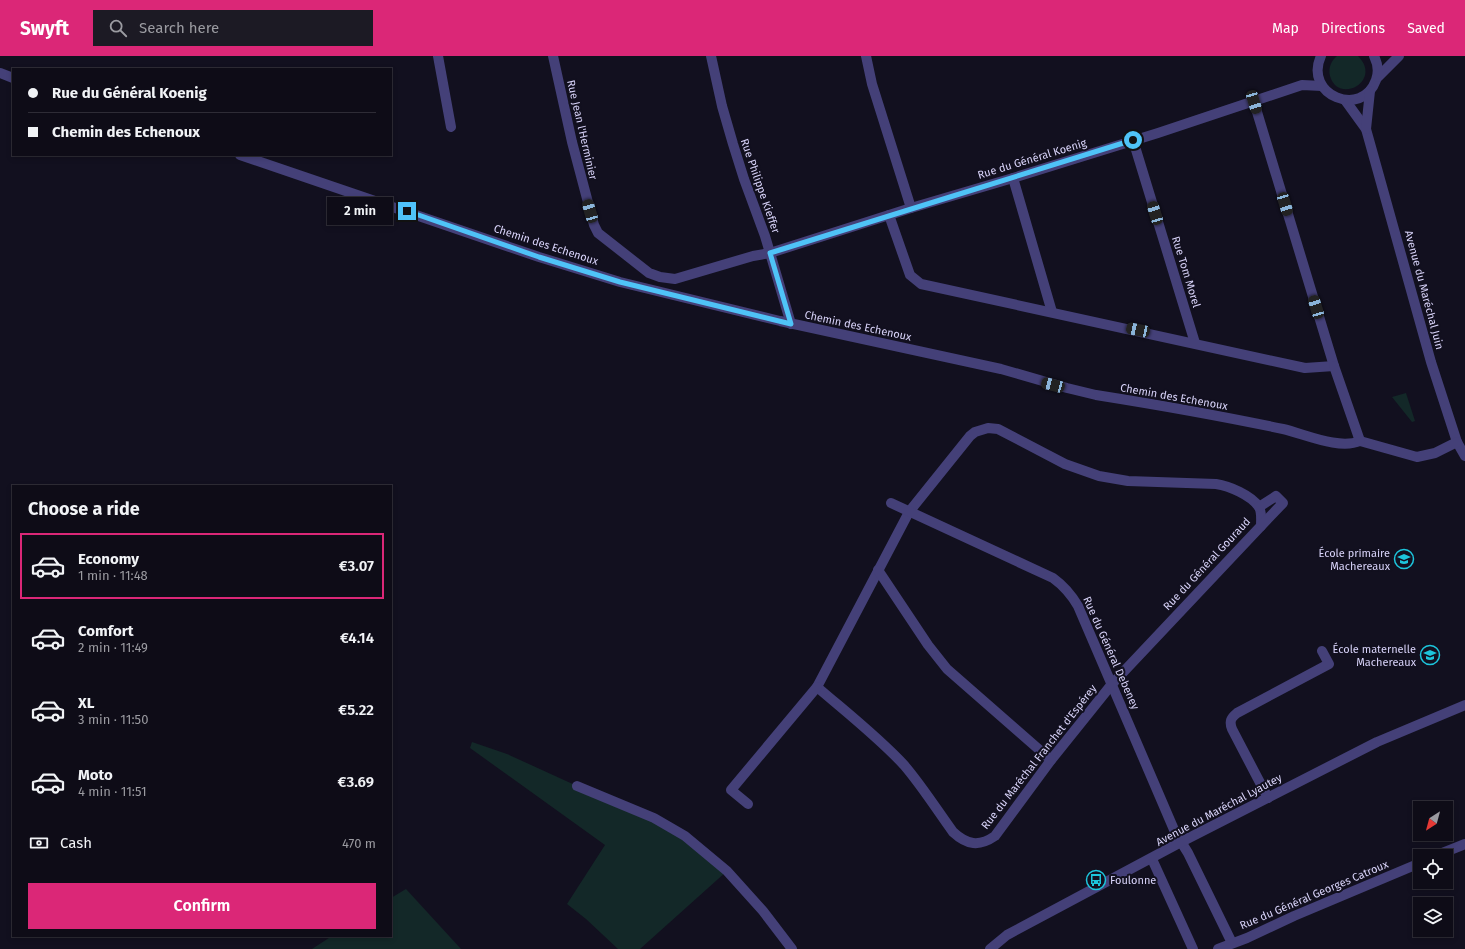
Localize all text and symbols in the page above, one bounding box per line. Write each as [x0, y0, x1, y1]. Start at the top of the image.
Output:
search box [93, 10, 373, 46]
text: Swyft [20, 17, 69, 40]
icon: search [107, 17, 129, 39]
text: Search here [139, 19, 219, 37]
text: Map [1272, 20, 1299, 37]
text: Directions [1321, 20, 1385, 37]
text: Saved [1407, 20, 1445, 37]
street label: Rue Jean l'Herminier [564, 79, 600, 182]
text: Rue du Général Koenig [52, 84, 207, 102]
car [1245, 89, 1263, 115]
text: Chemin des Echenoux [52, 123, 200, 141]
route start [1124, 131, 1142, 149]
street label: Rue du Général Koenig [976, 136, 1088, 182]
street label: Rue Philippe Kieffer [738, 137, 783, 236]
car [1276, 191, 1294, 217]
callout: 2 min [327, 197, 393, 225]
car [581, 198, 599, 224]
car [1146, 200, 1164, 226]
route end [398, 202, 416, 220]
text: 2 min [344, 203, 376, 218]
street label: Chemin des Echenoux [492, 222, 600, 268]
street label: Avenue du Maréchal Juin [1402, 229, 1446, 351]
street label: Rue Tom Morel [1169, 235, 1203, 309]
car [1307, 294, 1325, 320]
street label: Chemin des Echenoux [803, 308, 913, 344]
car [1125, 322, 1151, 338]
car [1040, 376, 1066, 394]
street label: Chemin des Echenoux [1119, 381, 1229, 413]
text: Choose a ride [28, 498, 140, 520]
street label: Rue du Général Gouraud [1161, 515, 1253, 613]
place label: École primaire Machereaux [1318, 546, 1391, 573]
icon: car [30, 548, 66, 584]
school or university icon: École primaire Machereaux [1393, 548, 1415, 570]
text: Economy [78, 550, 139, 568]
text: €3.07 [339, 557, 374, 575]
text: 1 min · 11:48 [78, 568, 148, 583]
street label: Rue du Général Debeney [1080, 594, 1142, 712]
icon: car [30, 620, 66, 656]
text: Comfort [78, 622, 134, 640]
text: €4.14 [340, 629, 374, 647]
text: 2 min · 11:49 [78, 640, 148, 655]
place label: École maternelle Machereaux [1333, 642, 1417, 669]
school or university icon: École maternelle Machereaux [1419, 644, 1441, 666]
street label: Rue du Maréchal Franchet d'Espérey [979, 682, 1100, 832]
icon: car [30, 692, 66, 728]
text: XL [78, 694, 94, 712]
text: €5.22 [338, 701, 374, 719]
text: 3 min · 11:50 [78, 712, 148, 727]
icon: car [30, 764, 66, 800]
text: Moto [78, 766, 113, 784]
street label: Avenue du Maréchal Lyautey [1154, 771, 1285, 849]
text: €3.69 [338, 773, 374, 791]
text: 4 min · 11:51 [78, 784, 147, 799]
north arrow [1413, 801, 1453, 841]
map controls [1413, 801, 1453, 937]
icon: cash [28, 832, 50, 854]
text: Cash [60, 834, 92, 852]
text: 470 m [342, 836, 376, 851]
button: locate [1413, 849, 1453, 889]
street label: Rue du Général Georges Catroux [1238, 857, 1391, 932]
bus stop icon: Foulonne [1085, 869, 1107, 891]
place label: Foulonne [1110, 874, 1156, 887]
button: Confirm [28, 883, 376, 929]
button: layers [1413, 897, 1453, 937]

